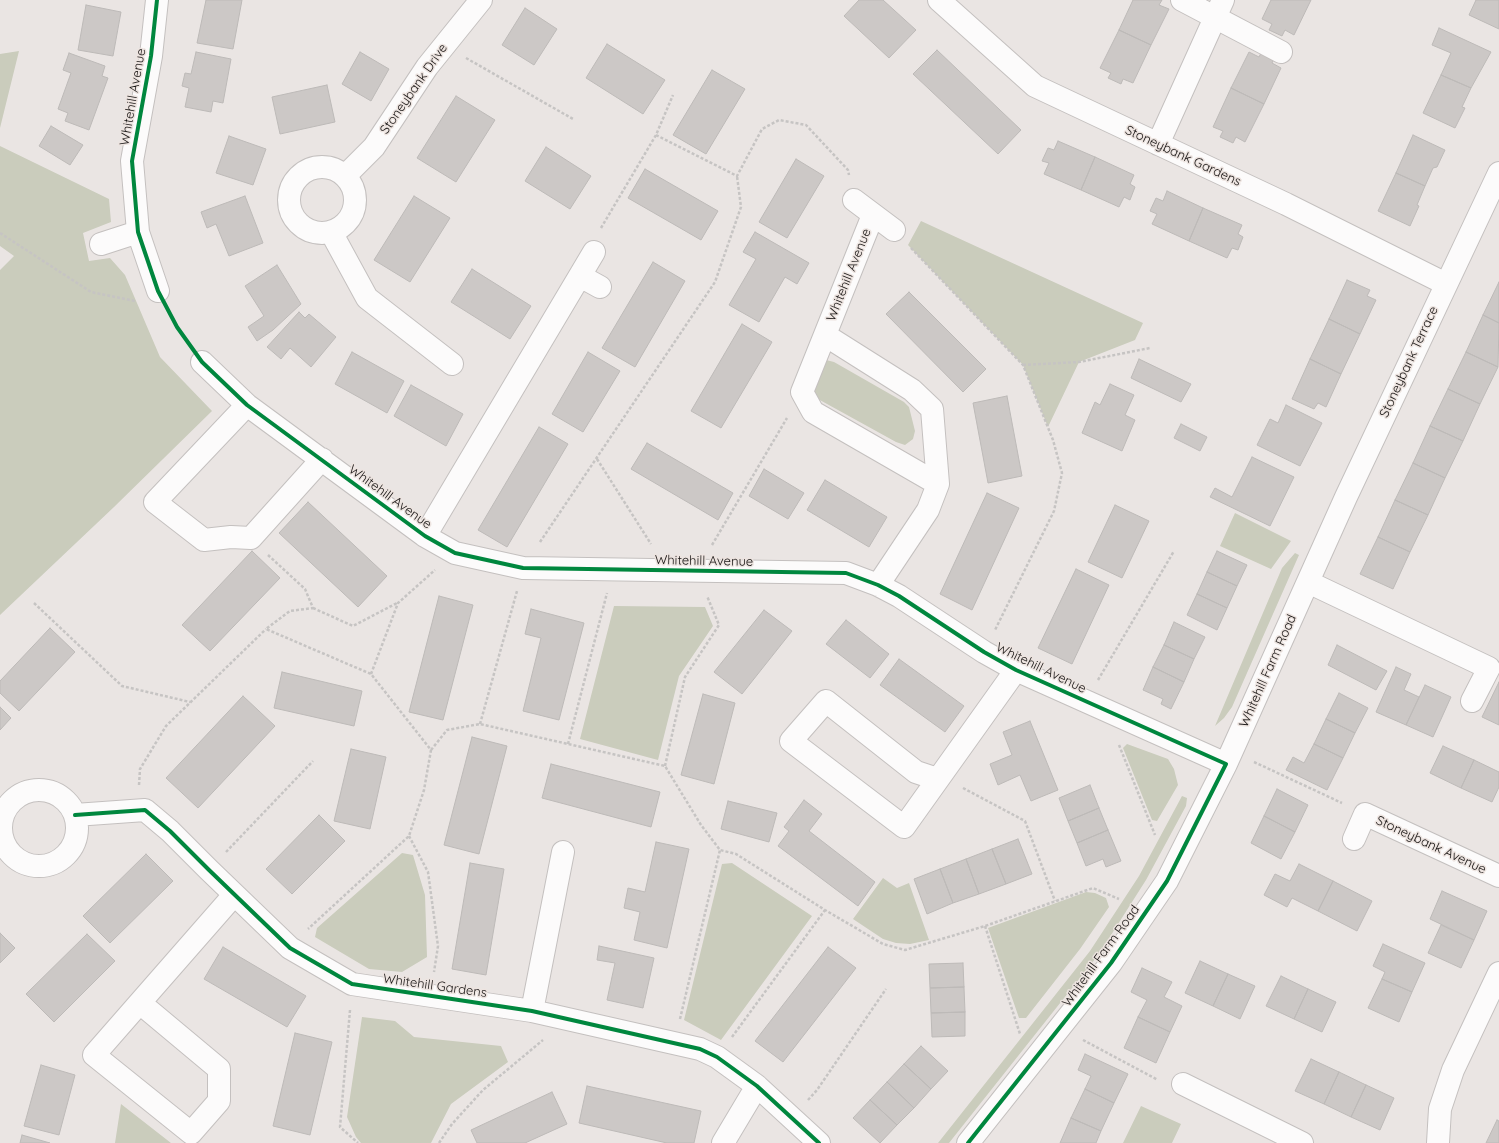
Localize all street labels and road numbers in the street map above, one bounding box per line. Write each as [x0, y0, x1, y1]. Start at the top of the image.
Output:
street label: Stoneybank Drive [377, 41, 451, 137]
street label: Whitehill Avenue [117, 47, 149, 147]
street label: Stoneybank Gardens [1123, 122, 1243, 190]
street label: Whitehill Avenue [823, 226, 875, 324]
street label: Stoneybank Terrace [1376, 304, 1442, 420]
street label: Whitehill Avenue [346, 462, 434, 532]
street label: Whitehill Avenue [655, 552, 753, 570]
street label: Whitehill Farm Road [1236, 612, 1300, 730]
street label: Whitehill Avenue [993, 639, 1089, 697]
street label: Stoneybank Avenue [1373, 813, 1489, 877]
street label: Whitehill Farm Road [1059, 902, 1143, 1010]
street label: Whitehill Gardens [382, 971, 488, 1001]

